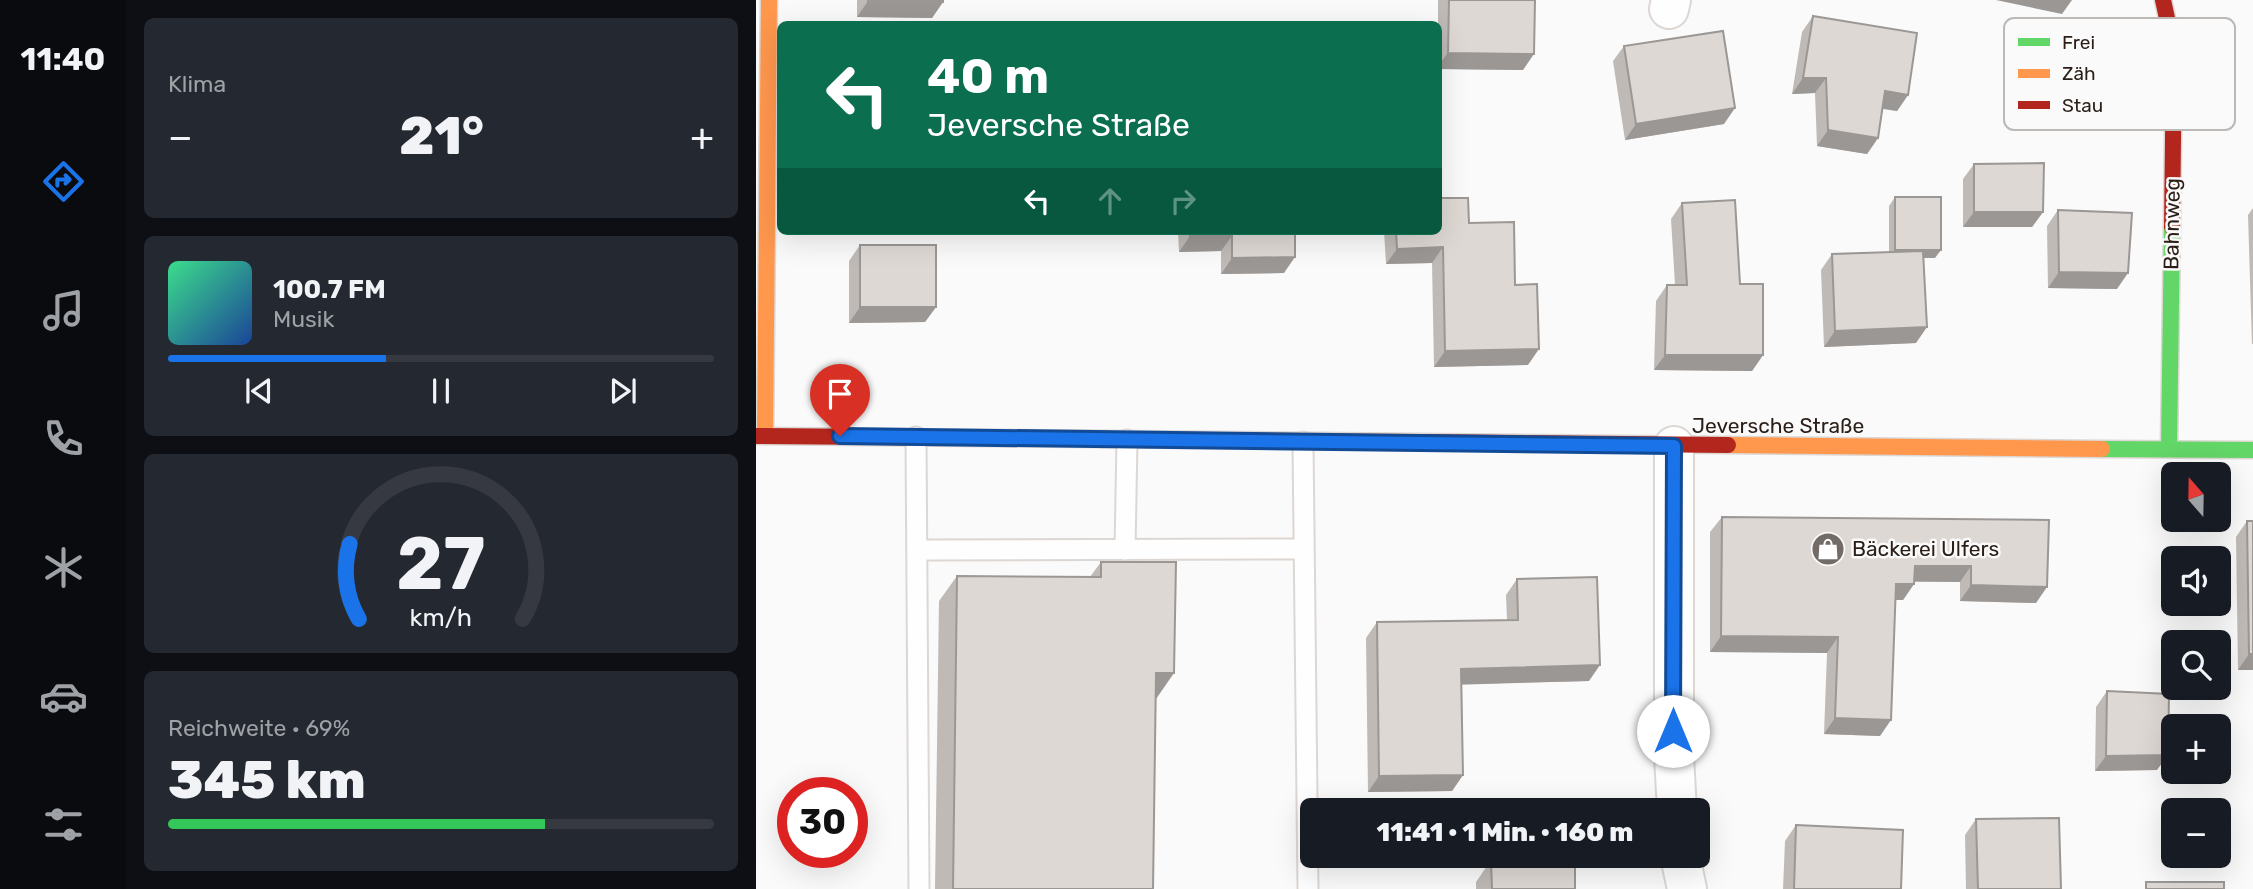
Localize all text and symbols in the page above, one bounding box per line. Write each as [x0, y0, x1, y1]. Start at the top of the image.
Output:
legend [2004, 18, 2235, 130]
text: Frei [2062, 31, 2095, 54]
text: 11:40 [21, 40, 105, 78]
text: 40 m [927, 47, 1049, 105]
icon: left [812, 49, 903, 140]
text: Zäh [2062, 62, 2095, 85]
text: Klima [168, 70, 226, 98]
text: Stau [2062, 94, 2103, 117]
text: 21° [399, 105, 484, 167]
text: Jeversche Straße [927, 106, 1190, 144]
text: − [168, 114, 193, 160]
text: + [690, 114, 714, 160]
icon: directions [39, 157, 88, 206]
street label: Bahnweg [2158, 178, 2185, 270]
icon: left [1018, 182, 1056, 220]
icon: ahead [1091, 182, 1129, 220]
icon: right [1164, 182, 1202, 220]
text: 100.7 FM [273, 274, 386, 305]
icon: music [39, 286, 88, 335]
text: Musik [273, 305, 334, 333]
pin [810, 364, 870, 436]
icon: previous [240, 372, 278, 410]
icon: pause [422, 372, 460, 410]
icon: next [604, 372, 642, 410]
icon: arrive [821, 375, 859, 413]
street label: Jeversche Straße [1692, 413, 1864, 438]
icon: phone [39, 414, 88, 463]
north arrow [2161, 462, 2231, 532]
map controls [2161, 462, 2231, 868]
text: 27 [396, 522, 486, 608]
shop icon: Bäckerei Ulfers [1809, 530, 1847, 568]
place label: Bäckerei Ulfers [1852, 536, 1999, 561]
icon: climate [39, 543, 88, 592]
button: sound [2161, 546, 2231, 616]
text: km/h [410, 603, 472, 632]
button: search [2161, 630, 2231, 700]
icon: car [39, 672, 88, 721]
position arrow [1636, 694, 1710, 768]
text: Reichweite · 69% [168, 714, 350, 742]
button: + [2161, 714, 2231, 784]
text: 345 km [168, 749, 366, 811]
speed limit sign: 30 [777, 777, 868, 868]
button: − [2161, 798, 2231, 868]
icon: filters [39, 800, 88, 849]
text: 11:41 · 1 Min. · 160 m [1377, 817, 1633, 848]

